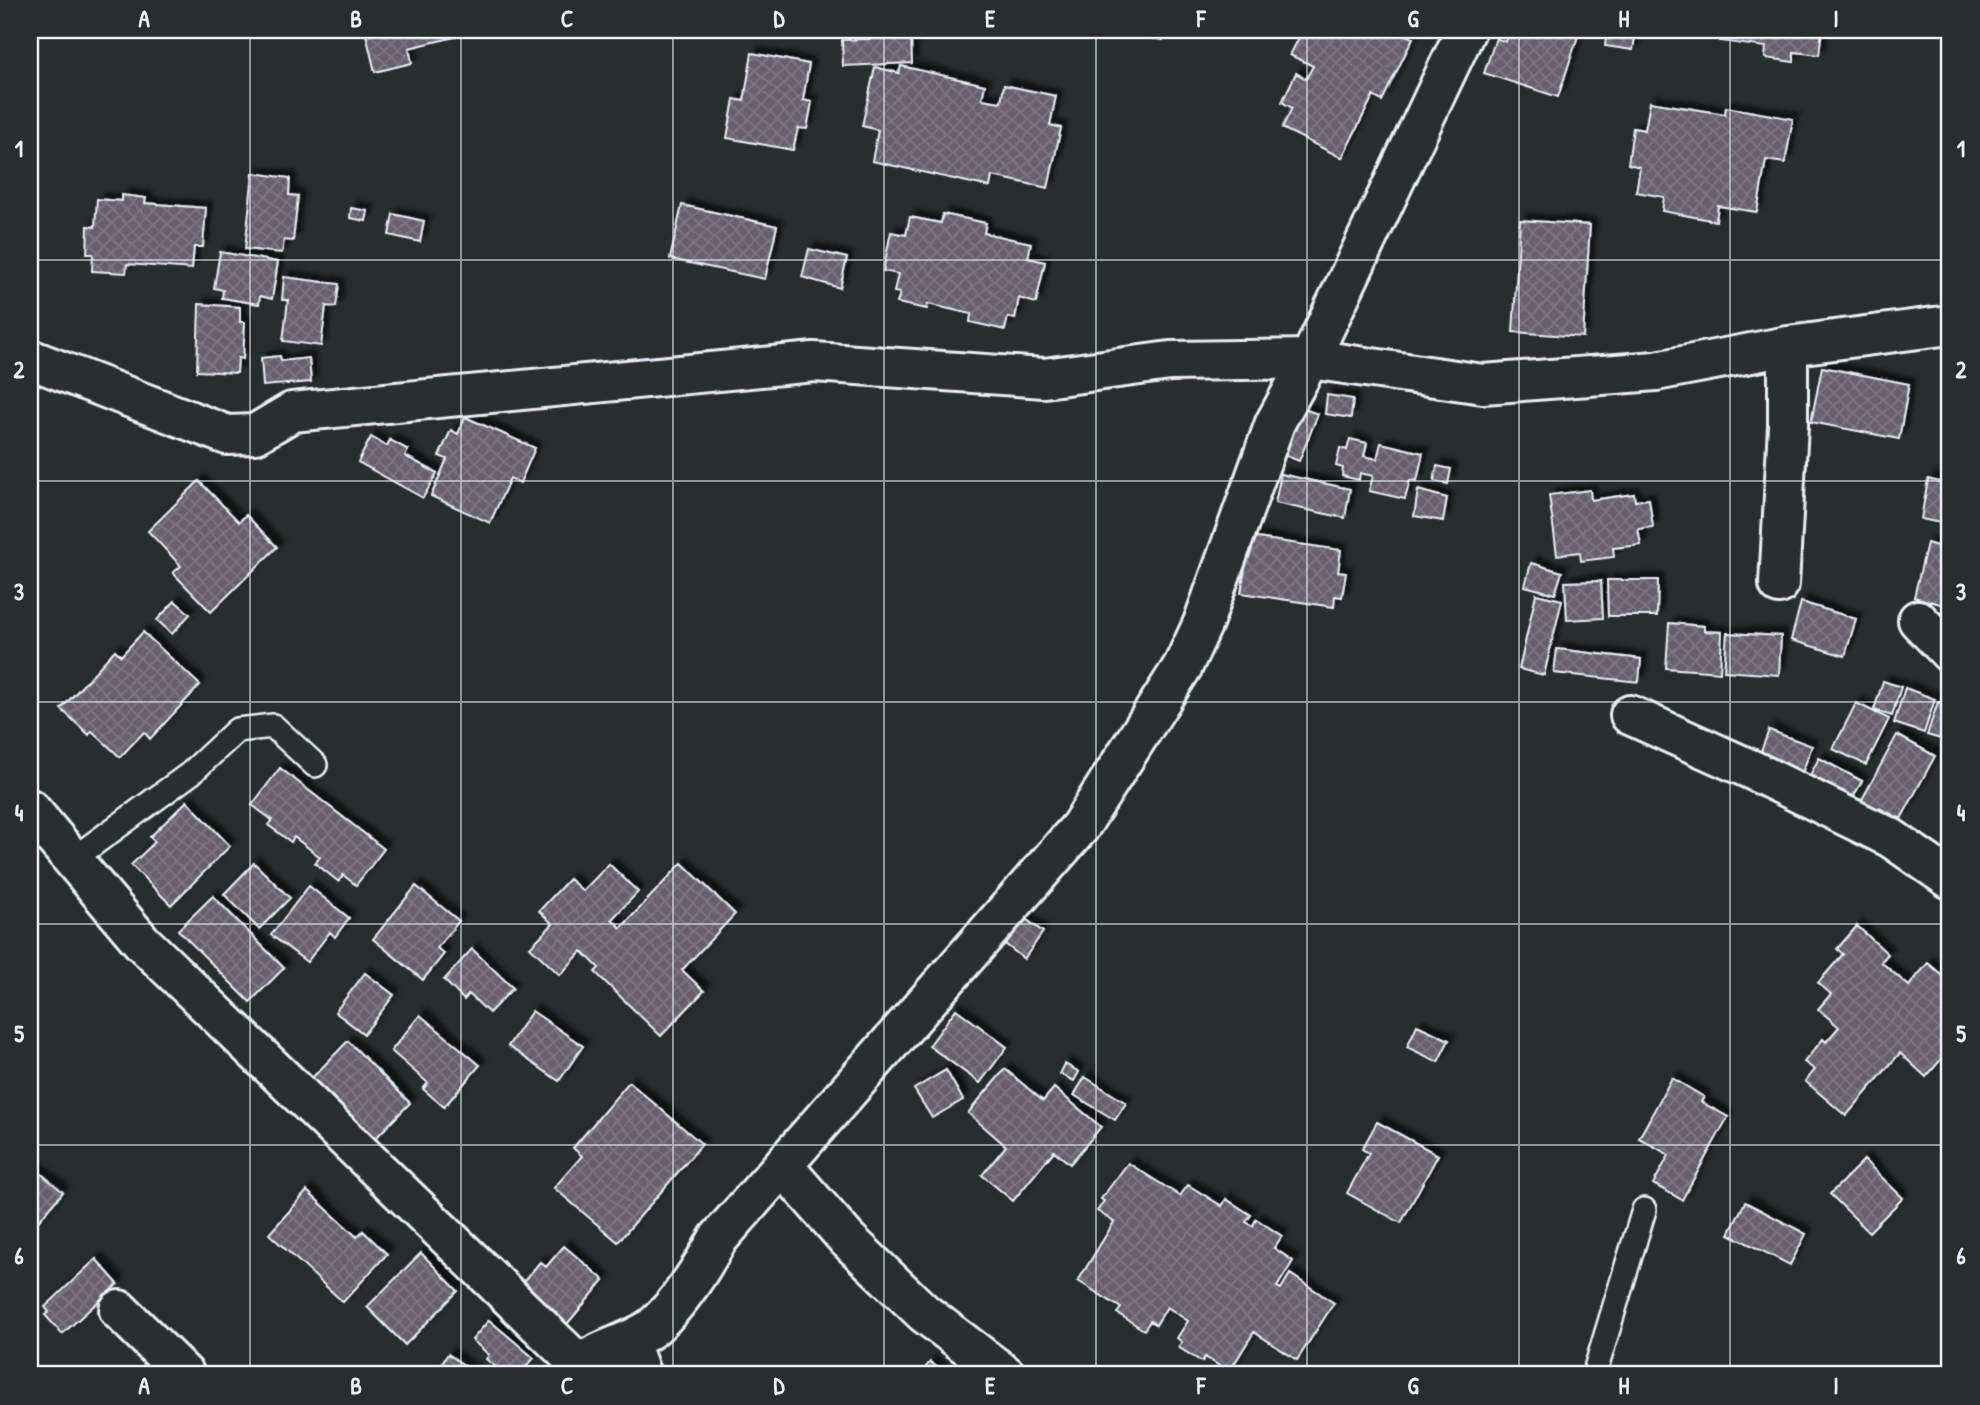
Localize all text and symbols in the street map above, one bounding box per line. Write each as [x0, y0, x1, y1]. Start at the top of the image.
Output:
text: A [138, 3, 150, 34]
text: B [350, 3, 362, 34]
text: C [561, 3, 573, 34]
text: D [774, 3, 786, 34]
text: E [985, 3, 996, 34]
text: F [1196, 3, 1207, 34]
text: G [1407, 3, 1419, 34]
text: H [1619, 3, 1630, 34]
text: I [1833, 3, 1839, 34]
text: 1 [15, 133, 23, 164]
text: 1 [1957, 133, 1965, 164]
text: 2 [14, 354, 25, 385]
text: 2 [1956, 354, 1967, 385]
text: 3 [14, 576, 24, 607]
text: 3 [1956, 576, 1966, 607]
text: 4 [15, 797, 24, 828]
text: 4 [1957, 797, 1966, 828]
text: 5 [14, 1018, 24, 1049]
text: 5 [1956, 1018, 1966, 1049]
text: 6 [14, 1240, 24, 1271]
text: 6 [1956, 1240, 1966, 1271]
text: A [138, 1370, 150, 1401]
text: B [350, 1370, 362, 1401]
text: C [561, 1370, 573, 1401]
text: D [774, 1370, 786, 1401]
text: E [985, 1370, 996, 1401]
text: F [1196, 1370, 1207, 1401]
text: G [1407, 1370, 1419, 1401]
text: H [1619, 1370, 1630, 1401]
text: I [1833, 1370, 1839, 1401]

